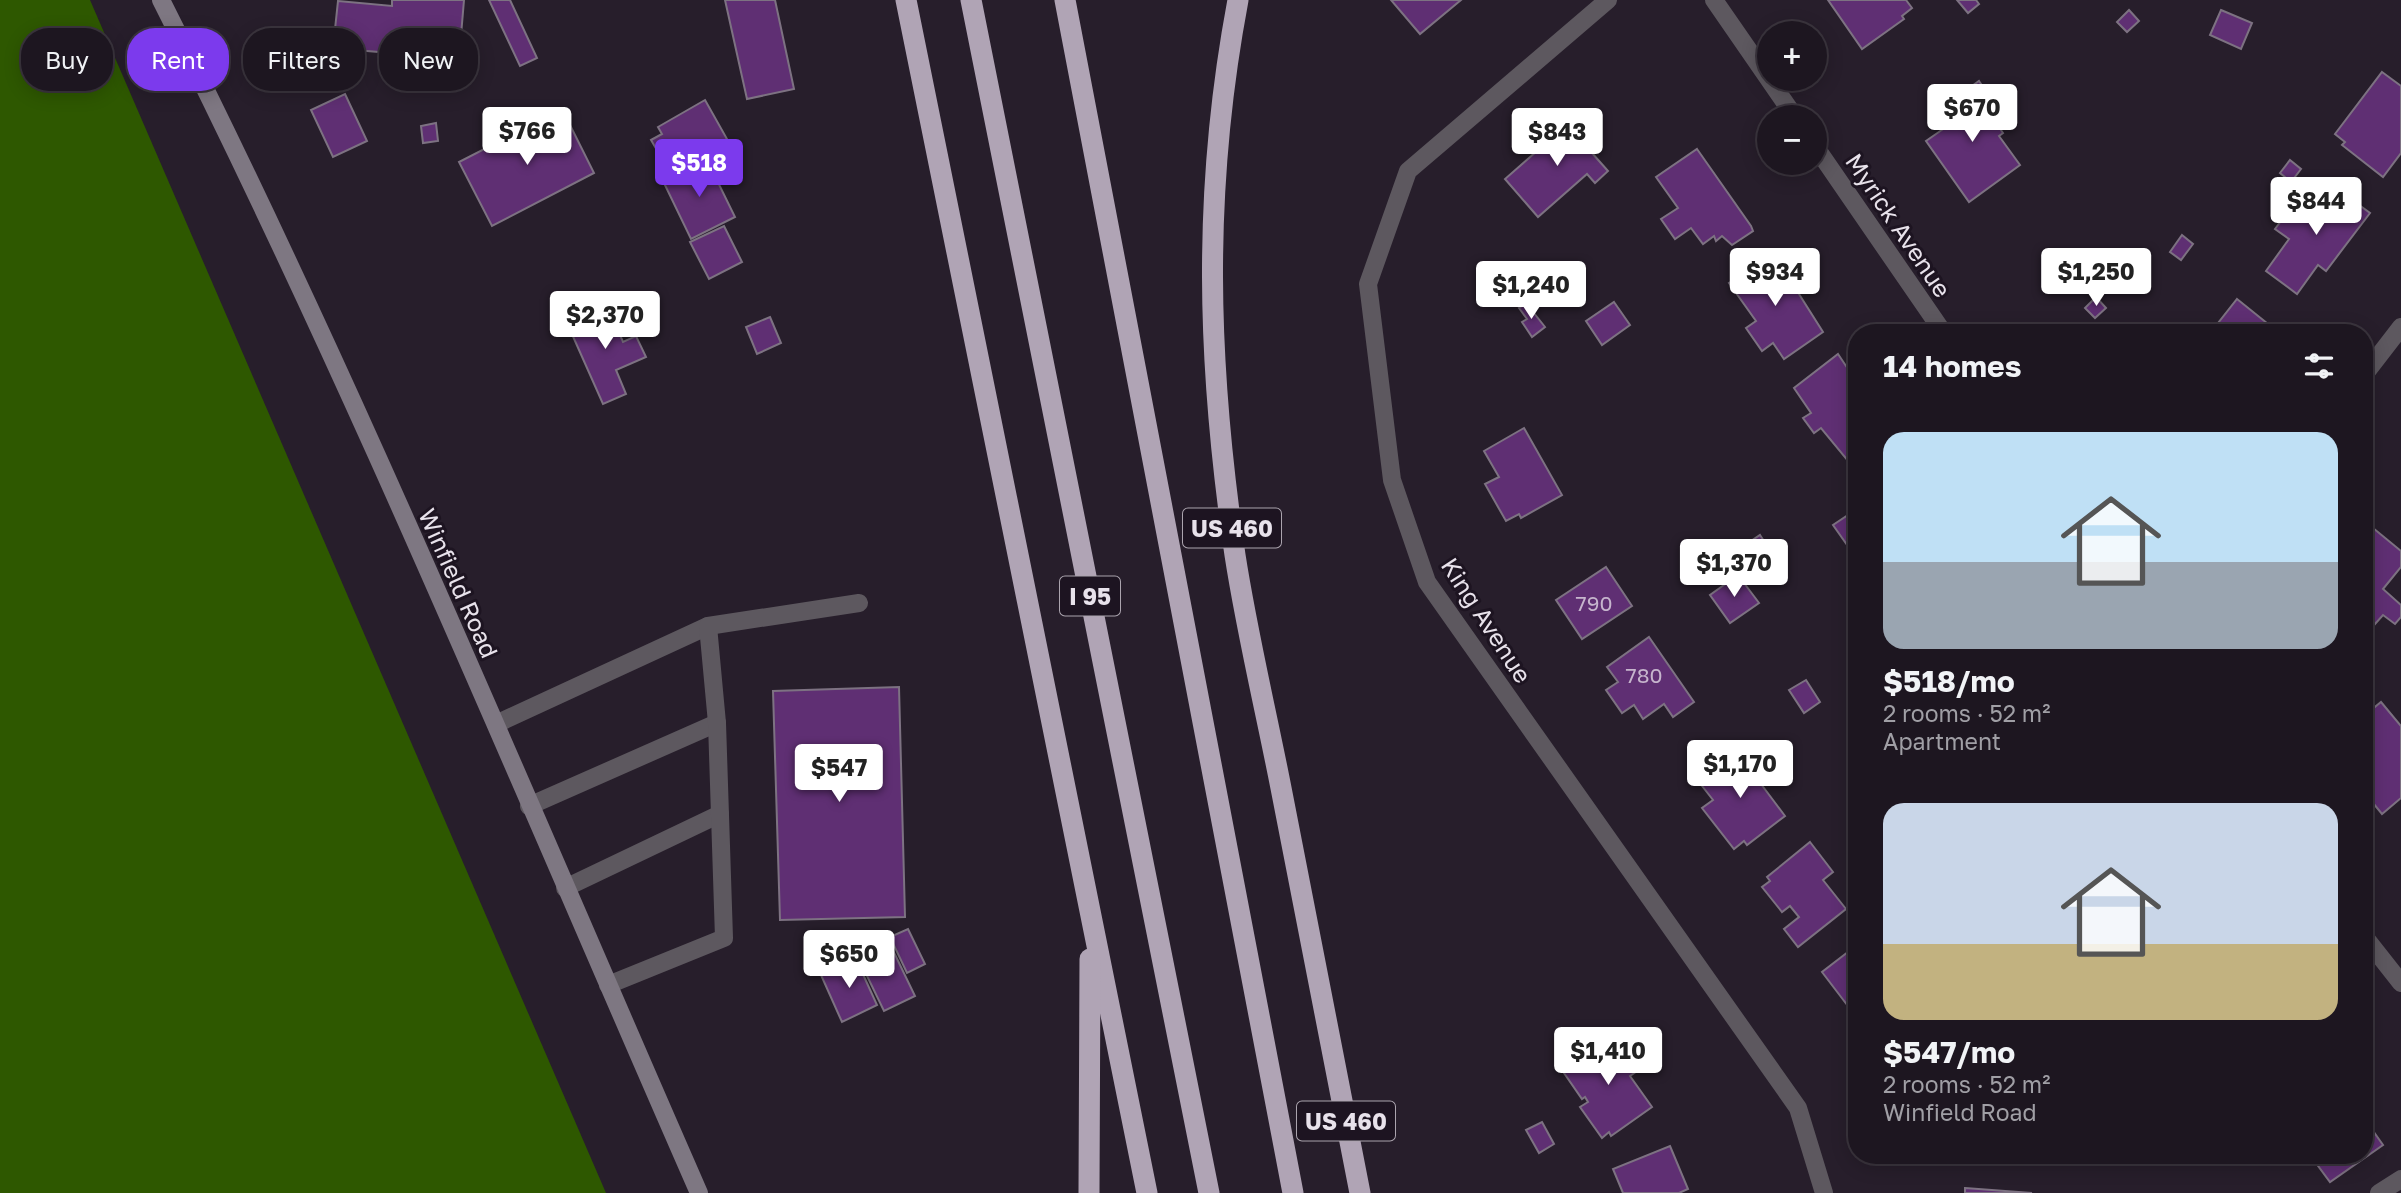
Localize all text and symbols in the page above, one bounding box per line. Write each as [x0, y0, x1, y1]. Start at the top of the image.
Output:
map controls [1757, 21, 1827, 175]
button: + [1757, 21, 1827, 91]
chip: Buy [21, 28, 113, 91]
chip: Rent [127, 28, 229, 91]
chip: Filters [243, 28, 365, 91]
chip: New [379, 28, 478, 91]
pin: $670 [1931, 85, 2013, 144]
text: $670 [1943, 93, 2001, 121]
button: − [1757, 105, 1827, 175]
pin: $766 [486, 108, 568, 167]
pin: $843 [1516, 108, 1598, 168]
text: $766 [498, 116, 556, 144]
text: $843 [1528, 117, 1586, 145]
pin: $518 [658, 140, 740, 199]
text: $518 [671, 148, 727, 176]
street label: Myrick Avenue [1840, 148, 1958, 302]
pin: $844 [2275, 177, 2357, 237]
text: $844 [2287, 186, 2345, 214]
pin: $934 [1734, 248, 1816, 308]
pin: $1,250 [2039, 248, 2153, 308]
text: $934 [1746, 257, 1804, 285]
text: $1,250 [2057, 257, 2135, 285]
pin: $1,240 [1474, 262, 1588, 321]
text: $1,240 [1492, 270, 1570, 298]
pin: $2,370 [548, 292, 662, 351]
text: $2,370 [566, 300, 644, 328]
icon: filters [2300, 347, 2338, 385]
text: 14 homes [1883, 348, 2022, 384]
icon: home [2048, 478, 2174, 604]
street label: Winfield Road [413, 504, 505, 662]
road number: US 460 [1183, 508, 1281, 548]
pin: $1,370 [1677, 540, 1791, 599]
text: $1,370 [1696, 548, 1772, 576]
street label: King Avenue [1436, 552, 1538, 688]
road number: I 95 [1060, 576, 1120, 616]
house number: 790 [1576, 590, 1612, 616]
house number: 780 [1626, 662, 1662, 688]
text: $518/mo [1883, 663, 2015, 699]
text: 2 rooms · 52 m² [1883, 699, 2050, 727]
text: Apartment [1883, 727, 2001, 755]
pin: $1,170 [1683, 740, 1797, 800]
pin: $547 [798, 744, 880, 804]
text: $1,170 [1703, 749, 1777, 777]
text: $547 [811, 753, 867, 781]
icon: home [2048, 849, 2174, 975]
pin: $650 [808, 930, 890, 990]
text: $650 [820, 939, 879, 967]
pin: $1,410 [1551, 1028, 1665, 1087]
text: $547/mo [1883, 1034, 2015, 1070]
text: $1,410 [1570, 1036, 1646, 1064]
text: 2 rooms · 52 m² [1883, 1070, 2050, 1098]
text: Winfield Road [1883, 1098, 2037, 1126]
road number: US 460 [1297, 1102, 1395, 1140]

